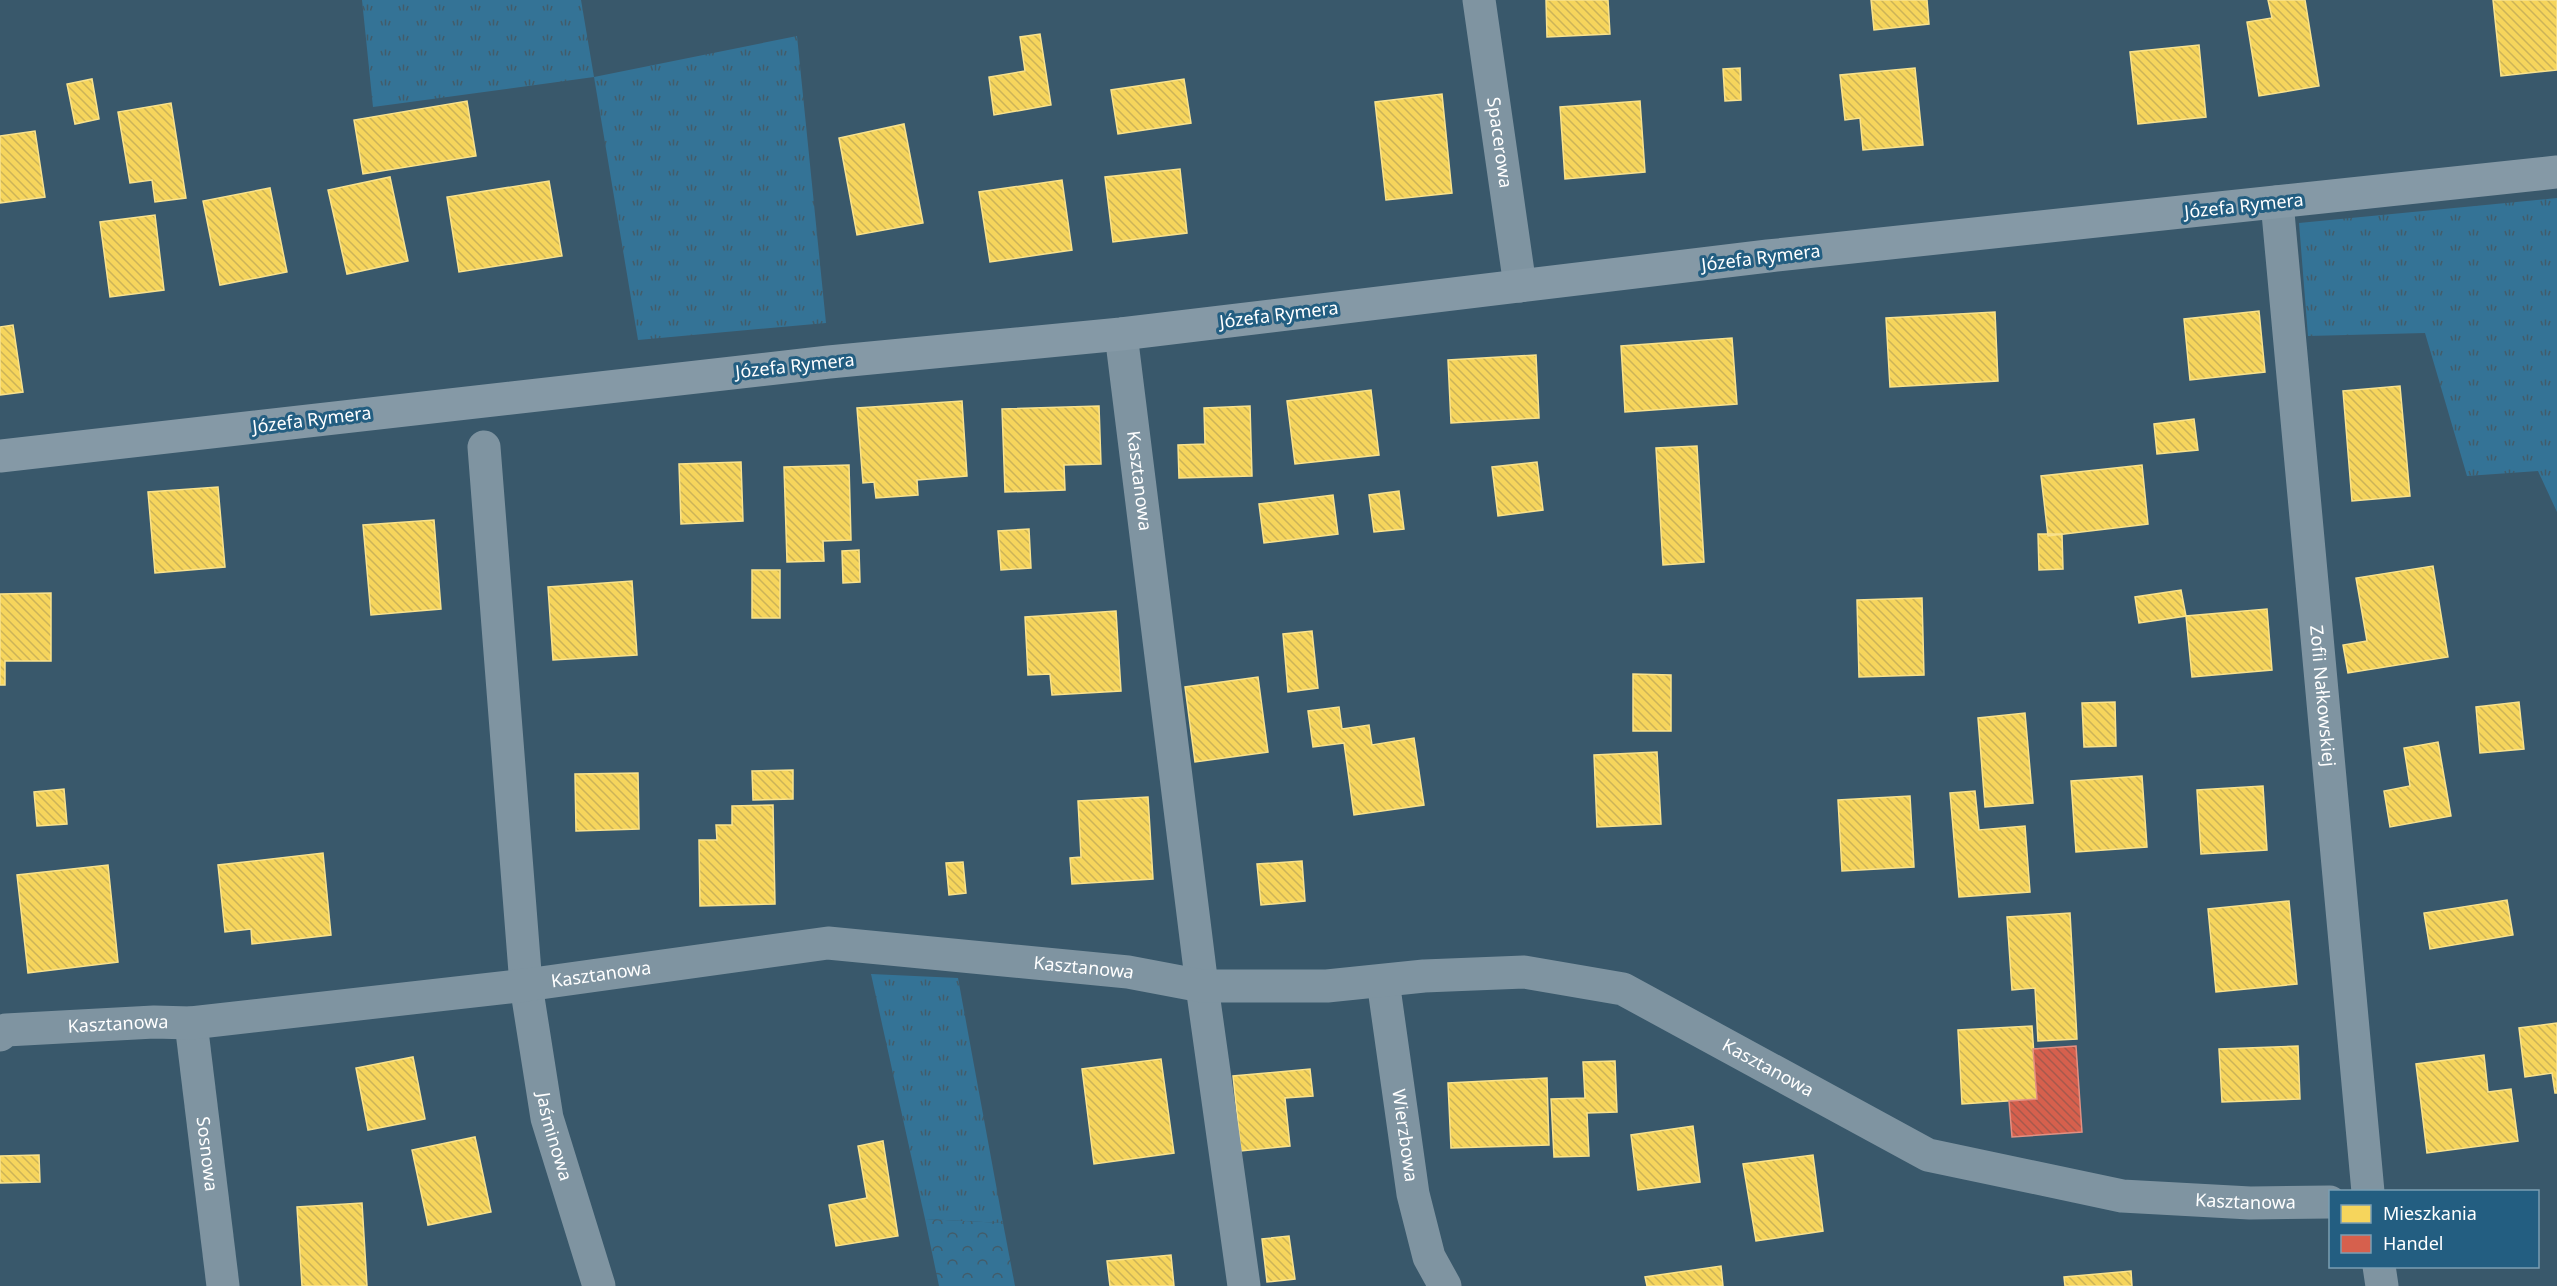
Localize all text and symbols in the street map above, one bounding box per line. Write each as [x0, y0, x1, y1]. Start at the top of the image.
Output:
street label: Spacerowa [1482, 95, 1519, 190]
street label: Józefa Rymera [2181, 187, 2305, 223]
street label: Józefa Rymera [1698, 238, 1822, 276]
street label: Józefa Rymera [1216, 295, 1340, 333]
street label: Józefa Rymera [732, 347, 856, 383]
street label: Józefa Rymera [249, 400, 373, 438]
street label: Kasztanowa [1122, 429, 1158, 532]
street label: Zofii Nałkowskiej [2305, 624, 2342, 768]
street label: Kasztanowa [1032, 950, 1136, 984]
street label: Kasztanowa [549, 955, 653, 992]
street label: Kasztanowa [67, 1009, 169, 1038]
street label: Kasztanowa [1718, 1032, 1819, 1102]
street label: Wierzbowa [1387, 1087, 1424, 1183]
street label: Jaśminowa [532, 1088, 579, 1184]
street label: Sosnowa [191, 1115, 224, 1193]
street label: Kasztanowa [2194, 1187, 2296, 1214]
legend [2329, 1190, 2539, 1268]
text: Mieszkania [2383, 1201, 2477, 1225]
text: Handel [2383, 1231, 2443, 1255]

